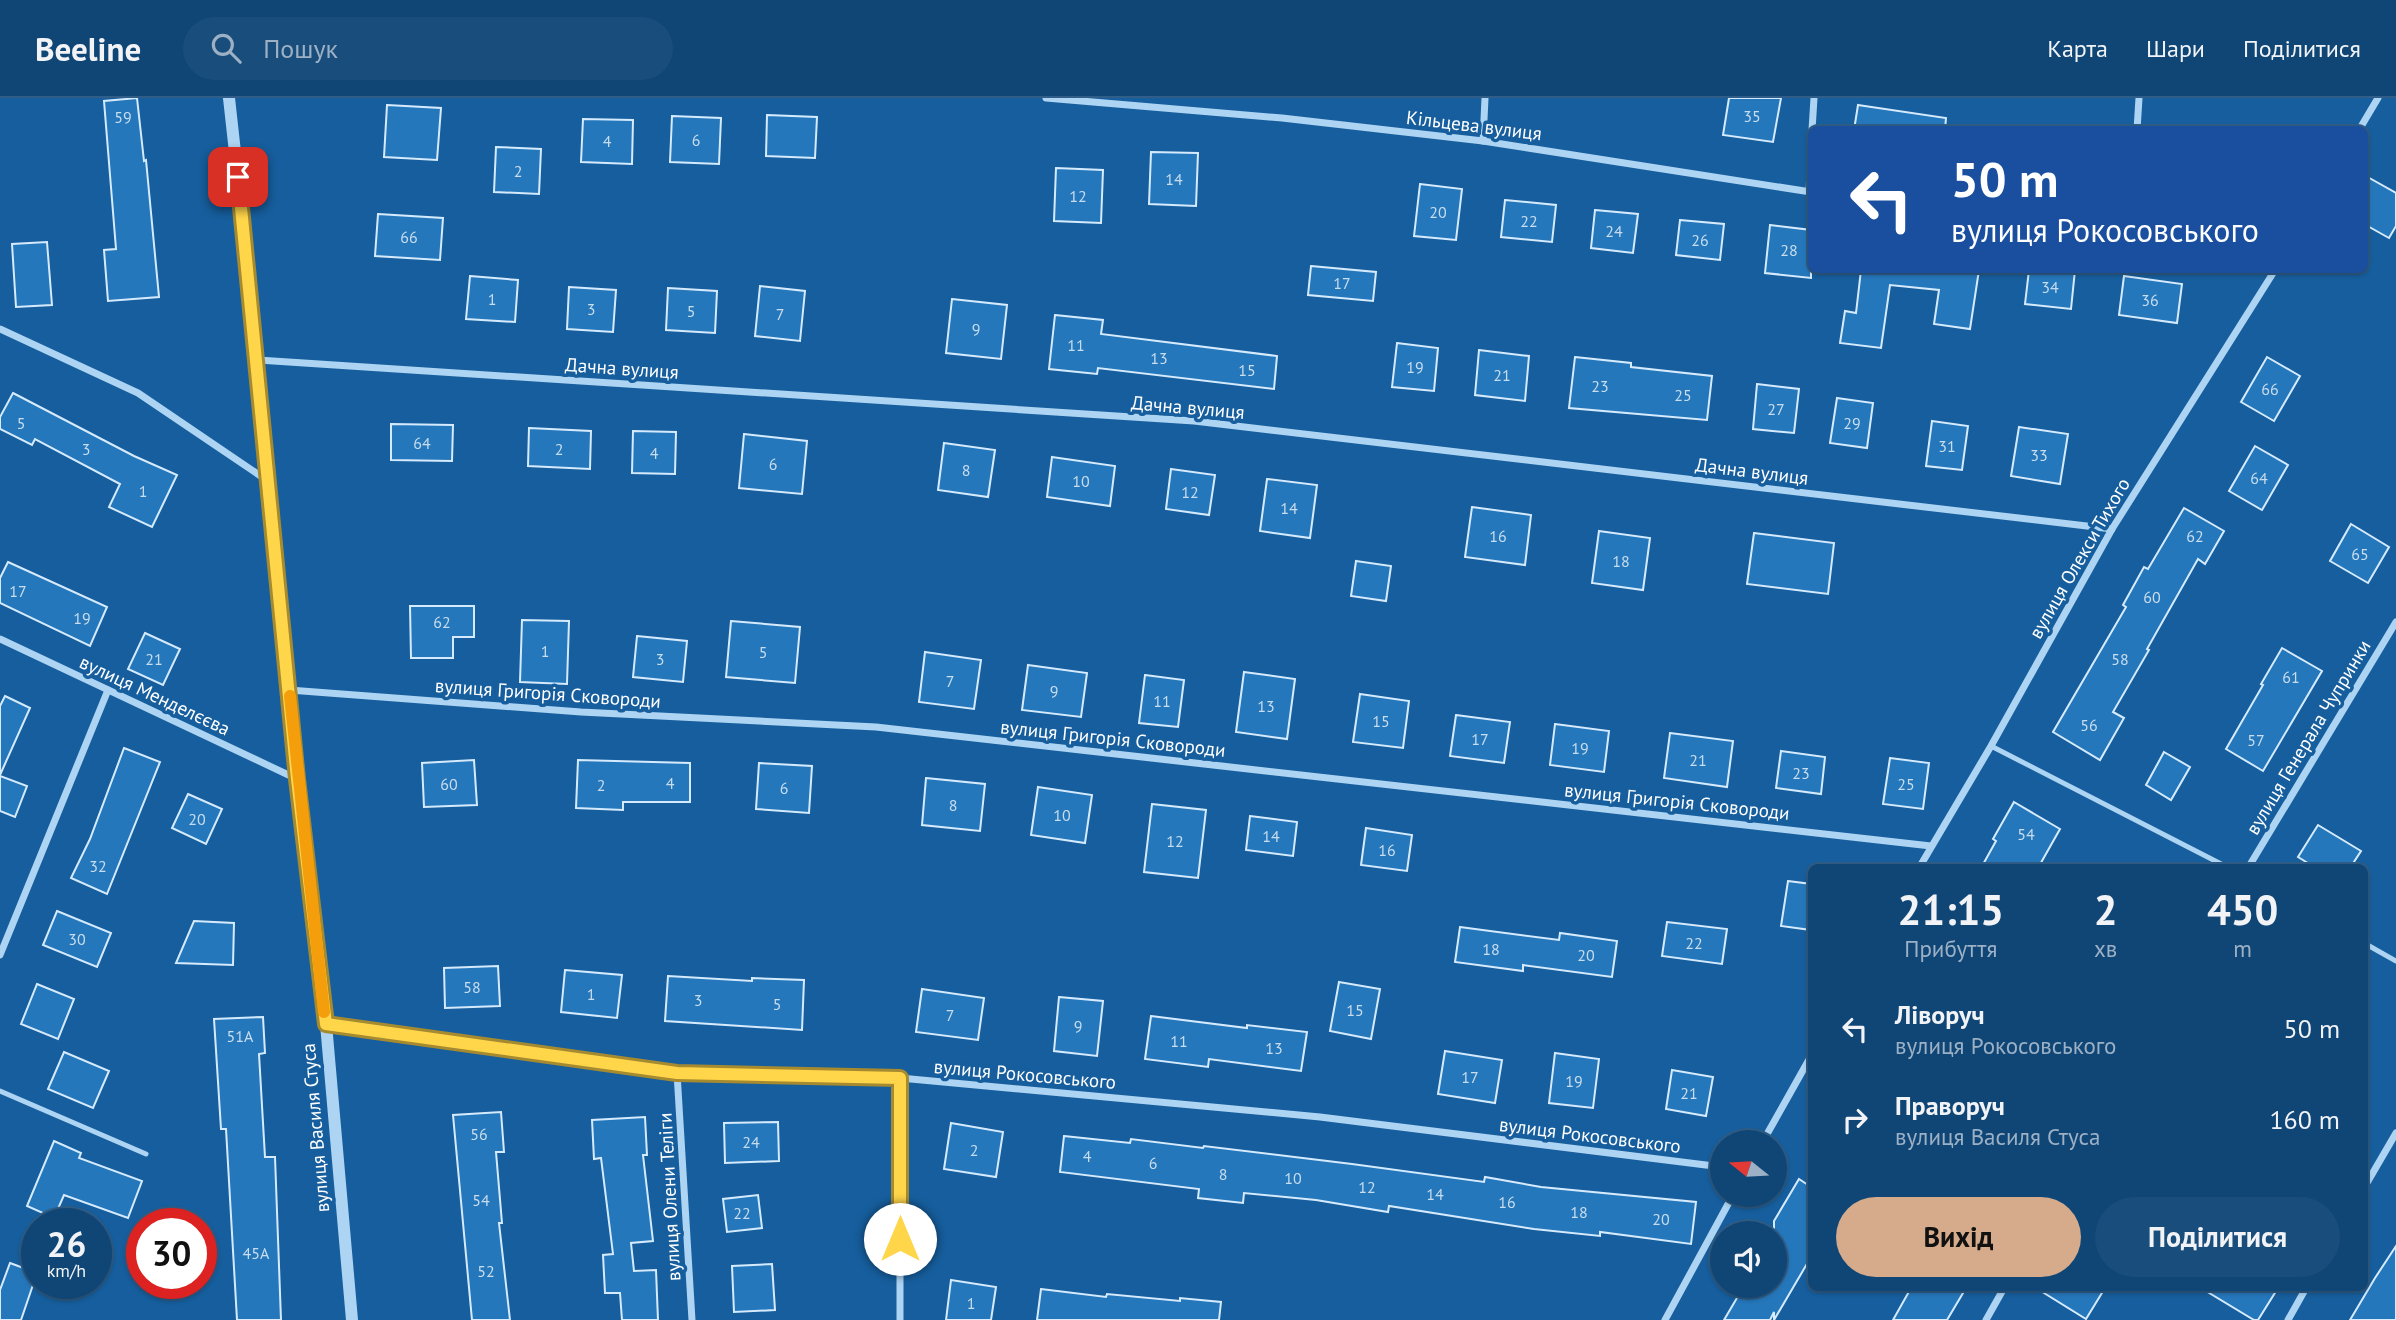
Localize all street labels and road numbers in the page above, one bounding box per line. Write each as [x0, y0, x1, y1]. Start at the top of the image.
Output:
street label: Кільцева вулиця [1405, 105, 1543, 145]
street label: Дачна вулиця [564, 352, 680, 384]
street label: Дачна вулиця [1130, 390, 1246, 424]
street label: Дачна вулиця [1694, 452, 1810, 490]
street label: вулиця Олекси Тихого [2023, 473, 2135, 643]
street label: вулиця Генерала Чупринки [2240, 635, 2376, 839]
street label: вулиця Менделєєва [76, 650, 234, 740]
street label: вулиця Григорія Сковороди [434, 673, 662, 713]
street label: вулиця Григорія Сковороди [999, 714, 1227, 762]
street label: вулиця Григорія Сковороди [1563, 777, 1791, 825]
street label: вулиця Василя Стуса [296, 1042, 334, 1214]
street label: вулиця Рокосовського [933, 1054, 1117, 1094]
street label: вулиця Олени Теліги [653, 1112, 685, 1282]
street label: вулиця Рокосовського [1498, 1112, 1682, 1158]

